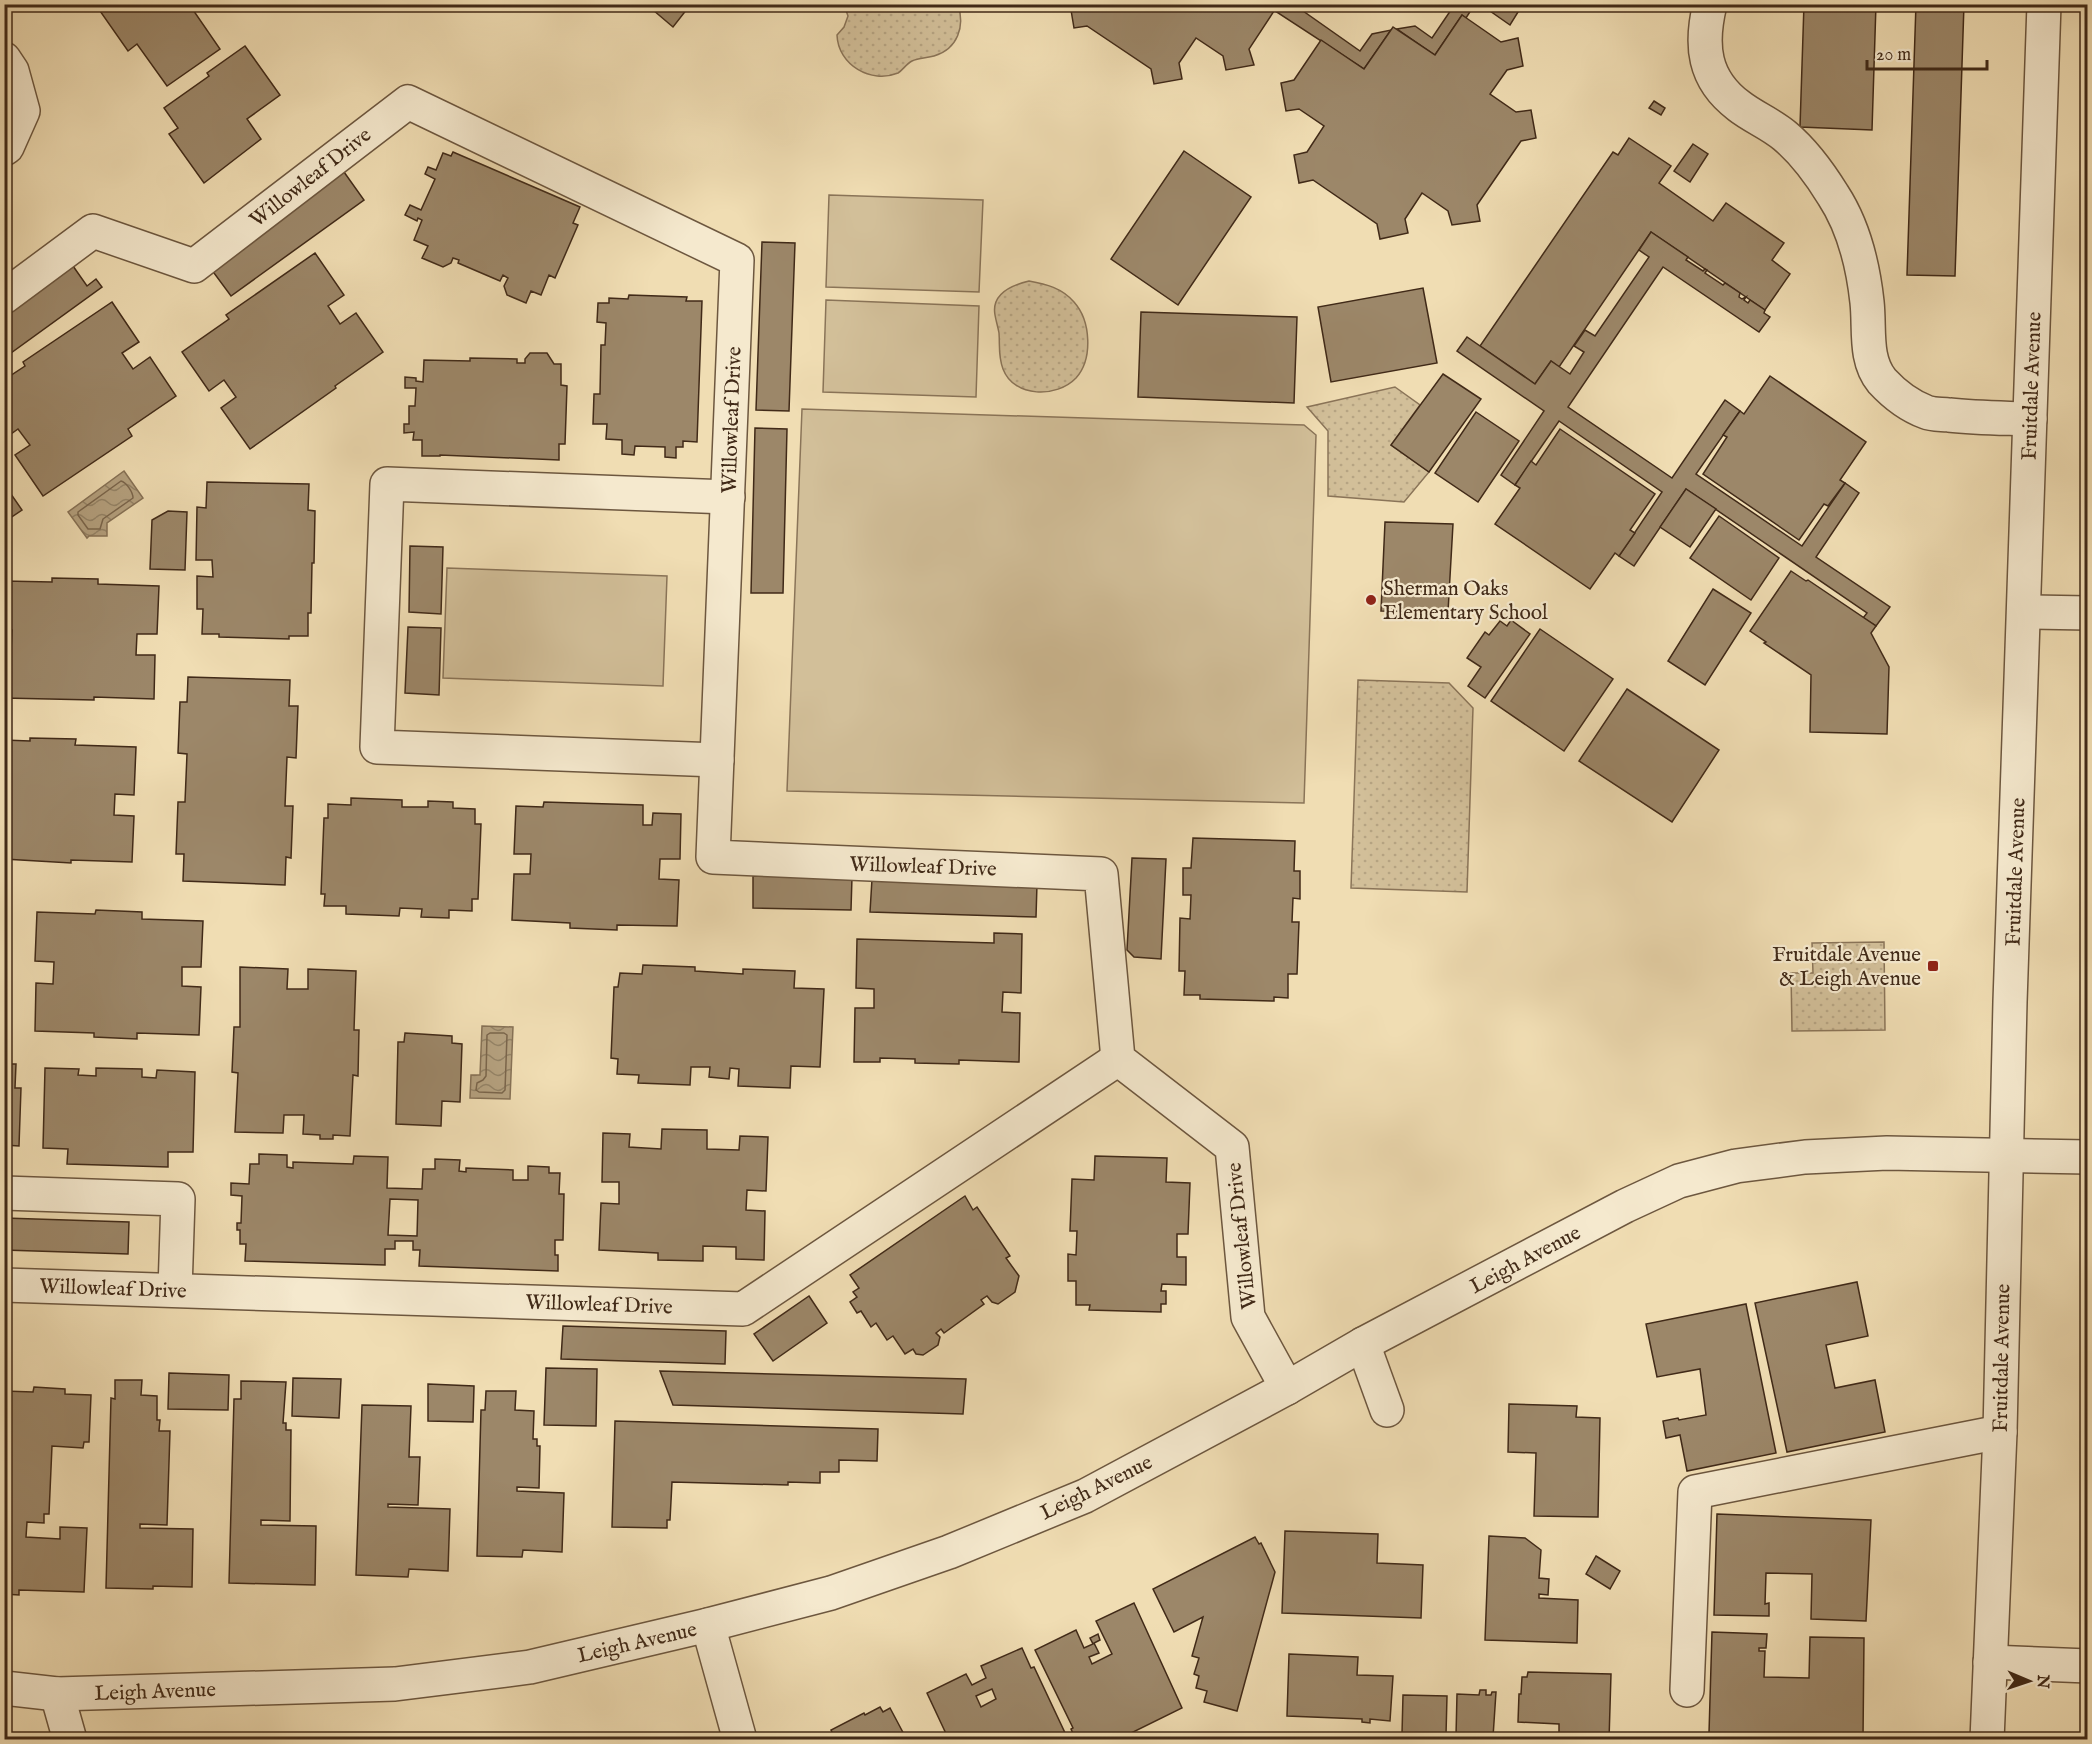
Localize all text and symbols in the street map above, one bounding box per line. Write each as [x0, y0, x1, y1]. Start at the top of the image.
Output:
scale bar [1867, 33, 1987, 71]
text: 20 m [1876, 44, 1911, 67]
street label: Willowleaf Drive [245, 122, 378, 234]
street label: Fruitdale Avenue [2016, 311, 2049, 461]
street label: Willowleaf Drive [716, 346, 749, 494]
place label: Sherman Oaks Elementary School [1383, 576, 1548, 627]
marker: Sherman Oaks Elementary School [1364, 593, 1378, 607]
street label: Fruitdale Avenue [2000, 797, 2033, 947]
street label: Willowleaf Drive [849, 851, 997, 884]
place label: Fruitdale Avenue & Leigh Avenue [1772, 942, 1921, 993]
marker: Fruitdale Avenue & Leigh Avenue [1926, 959, 1940, 973]
street label: Willowleaf Drive [1221, 1161, 1264, 1310]
street label: Leigh Avenue [1466, 1220, 1586, 1301]
street label: Willowleaf Drive [39, 1273, 187, 1306]
street label: Fruitdale Avenue [1988, 1283, 2017, 1433]
street label: Willowleaf Drive [525, 1289, 673, 1322]
street label: Leigh Avenue [1036, 1449, 1158, 1527]
street label: Leigh Avenue [575, 1617, 700, 1670]
north arrow [1999, 1651, 2059, 1711]
text: N [2032, 1673, 2052, 1689]
street label: Leigh Avenue [94, 1677, 217, 1708]

